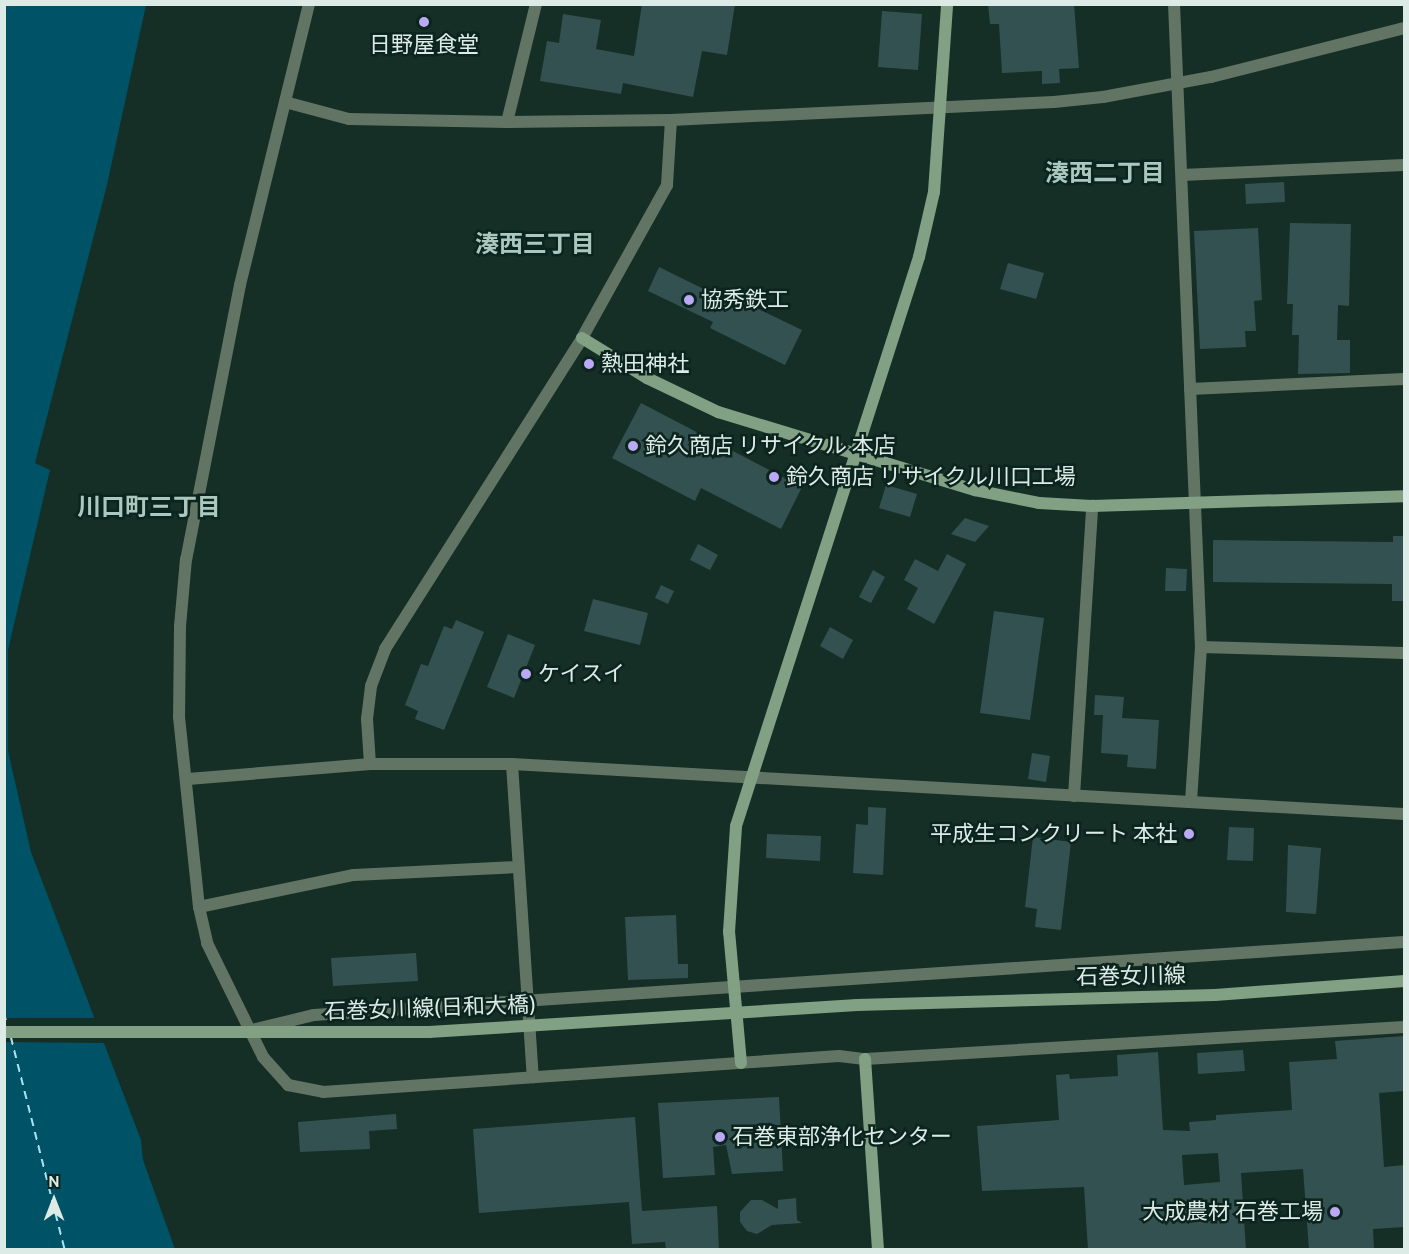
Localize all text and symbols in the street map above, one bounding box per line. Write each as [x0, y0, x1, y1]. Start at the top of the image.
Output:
marker: 日野屋食堂 [417, 15, 431, 29]
place label: 日野屋食堂 [369, 32, 479, 58]
district label: 湊西二丁目 [1045, 159, 1165, 187]
district label: 湊西三丁目 [475, 230, 595, 258]
place label: 協秀鉄工 [701, 287, 789, 313]
marker: 協秀鉄工 [682, 293, 696, 307]
place label: 熱田神社 [601, 351, 689, 377]
marker: 熱田神社 [582, 357, 596, 371]
place label: 鈴久商店 リサイクル 本店 [645, 433, 897, 459]
marker: 鈴久商店 リサイクル 本店 [626, 439, 640, 453]
place label: 鈴久商店 リサイクル川口工場 [786, 464, 1077, 490]
marker: 鈴久商店 リサイクル川口工場 [767, 470, 781, 484]
district label: 川口町三丁目 [77, 493, 221, 521]
place label: ケイスイ [538, 661, 626, 687]
marker: ケイスイ [519, 667, 533, 681]
place label: 平成生コンクリート 本社 [930, 821, 1177, 847]
marker: 平成生コンクリート 本社 [1182, 827, 1196, 841]
street label: 石巻女川線 [1076, 962, 1186, 990]
street label: 石巻女川線(日和大橋) [324, 991, 536, 1025]
place label: 石巻東部浄化センター [732, 1124, 952, 1150]
marker: 石巻東部浄化センター [713, 1130, 727, 1144]
north arrow [24, 1170, 84, 1230]
text: N [48, 1172, 60, 1191]
place label: 大成農材 石巻工場 [1142, 1199, 1323, 1225]
marker: 大成農材 石巻工場 [1328, 1205, 1342, 1219]

